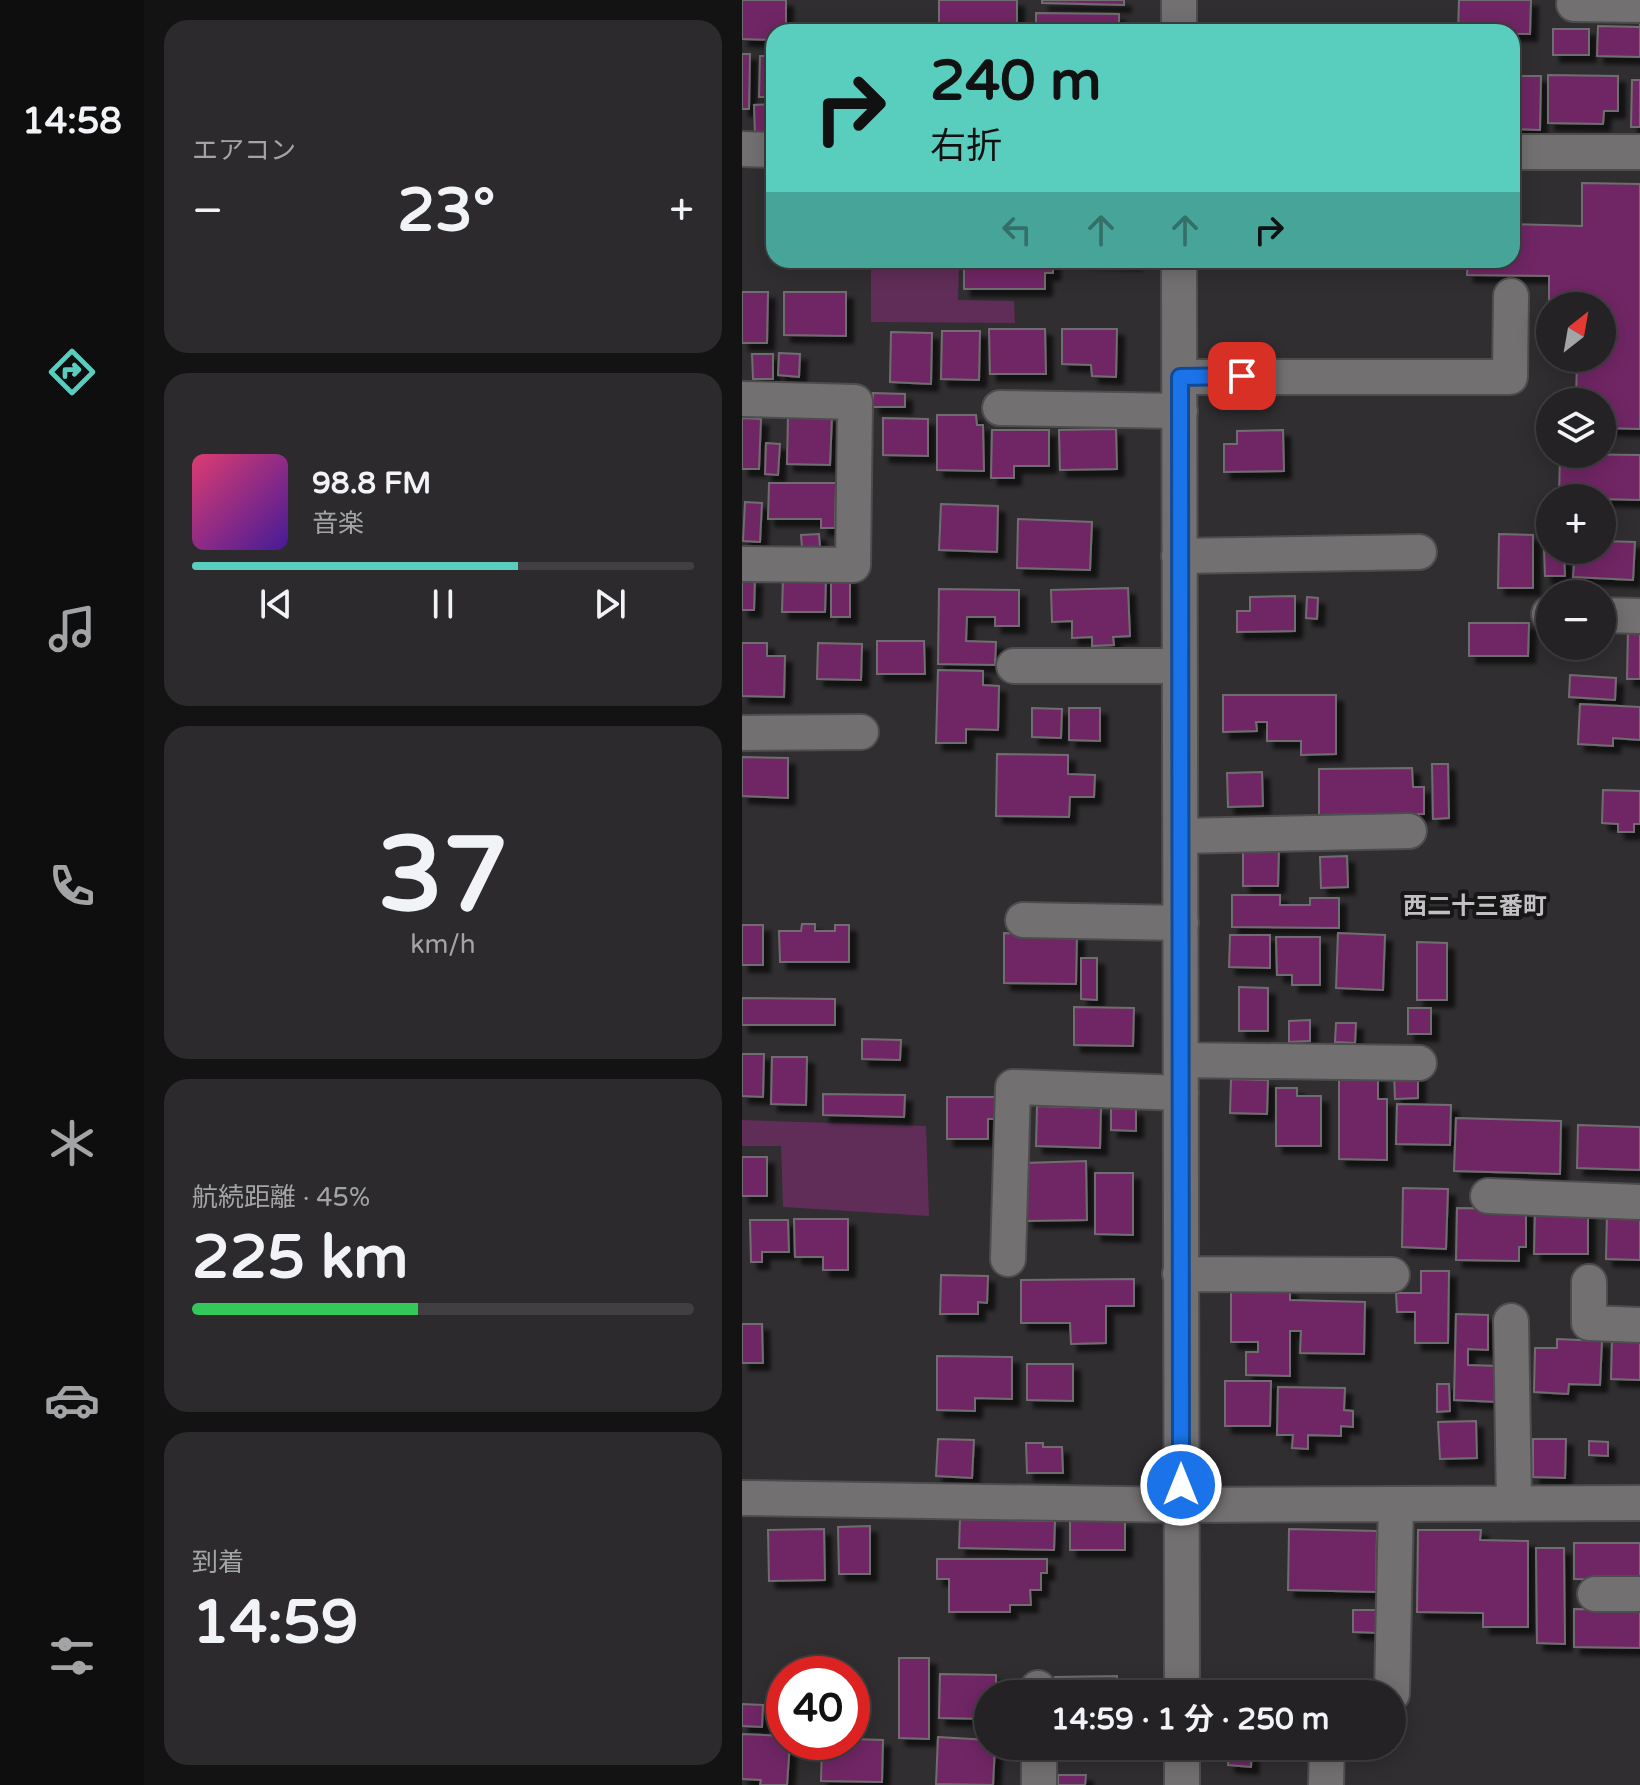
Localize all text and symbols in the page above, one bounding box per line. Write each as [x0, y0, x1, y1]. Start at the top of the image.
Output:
text: 240 m [930, 48, 1101, 115]
icon: right [798, 56, 902, 160]
text: 14:58 [22, 100, 122, 143]
text: 右折 [930, 125, 1002, 168]
text: エアコン [192, 135, 296, 166]
text: 23° [397, 175, 495, 247]
text: − [192, 185, 223, 238]
text: + [669, 185, 694, 238]
icon: left [995, 208, 1039, 252]
icon: ahead [1079, 208, 1123, 252]
icon: ahead [1163, 208, 1207, 252]
icon: right [1247, 208, 1291, 252]
north arrow [1536, 292, 1616, 372]
map controls [1536, 292, 1616, 660]
pin [1208, 342, 1276, 410]
icon: directions [44, 344, 100, 400]
icon: arrive [1220, 354, 1264, 398]
button: layers [1536, 388, 1616, 468]
text: 98.8 FM [312, 465, 431, 502]
button: + [1536, 484, 1616, 564]
text: 音楽 [312, 508, 364, 539]
button: − [1536, 580, 1616, 660]
icon: previous [254, 582, 298, 626]
icon: pause [421, 582, 465, 626]
icon: next [588, 582, 632, 626]
icon: music [44, 601, 100, 657]
text: 37 [378, 814, 508, 939]
icon: phone [44, 858, 100, 914]
district label: 西二十三番町 [1403, 892, 1547, 921]
text: km/h [410, 929, 476, 960]
icon: climate [44, 1115, 100, 1171]
text: 航続距離 · 45% [192, 1182, 370, 1213]
text: 225 km [192, 1222, 408, 1294]
icon: car [44, 1372, 100, 1428]
position arrow [1139, 1443, 1223, 1527]
text: 到着 [192, 1547, 244, 1578]
text: 14:59 [192, 1587, 358, 1659]
icon: filters [44, 1628, 100, 1684]
speed limit sign: 40 [766, 1656, 870, 1760]
text: 14:59 · 1 分 · 250 m [1051, 1701, 1329, 1738]

